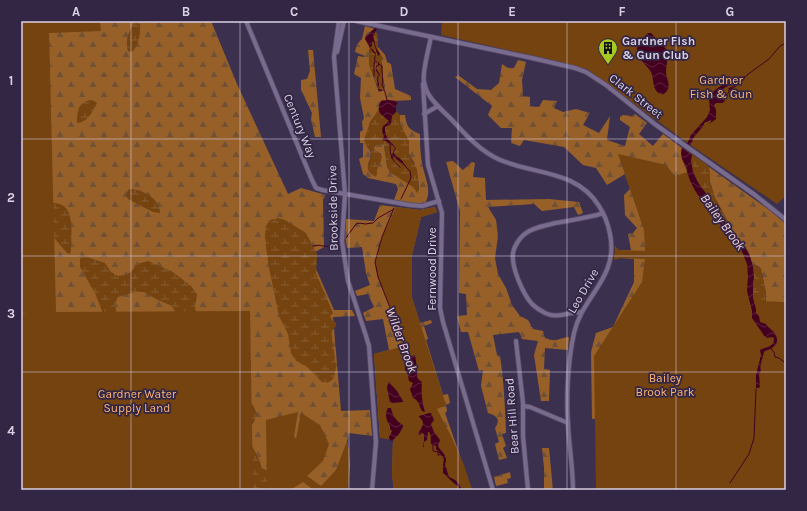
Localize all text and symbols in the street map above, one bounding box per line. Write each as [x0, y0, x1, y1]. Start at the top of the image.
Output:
text: A [72, 4, 80, 19]
text: B [182, 4, 190, 19]
text: C [290, 4, 298, 19]
text: D [400, 4, 409, 19]
text: E [508, 4, 516, 19]
text: F [618, 4, 626, 19]
text: G [726, 4, 734, 19]
place label: Gardner Fish & Gun Club [622, 34, 695, 62]
building icon: Gardner Fish & Gun Club [597, 37, 619, 65]
street label: Clark Street [606, 71, 666, 122]
text: 1 [9, 73, 13, 88]
park label: Gardner Fish & Gun [690, 73, 752, 101]
street label: Century Way [281, 92, 319, 160]
street label: Brookside Drive [325, 165, 341, 251]
text: 2 [7, 190, 15, 205]
water label: Bailey Brook [697, 191, 749, 253]
street label: Fernwood Drive [425, 227, 439, 311]
street label: Leo Drive [565, 266, 601, 316]
water label: Wilder Brook [383, 305, 421, 375]
text: 3 [7, 306, 15, 321]
park label: Bailey Brook Park [636, 371, 695, 399]
street label: Bear Hill Road [502, 377, 522, 455]
park label: Gardner Water Supply Land [98, 387, 177, 415]
text: 4 [7, 423, 15, 438]

